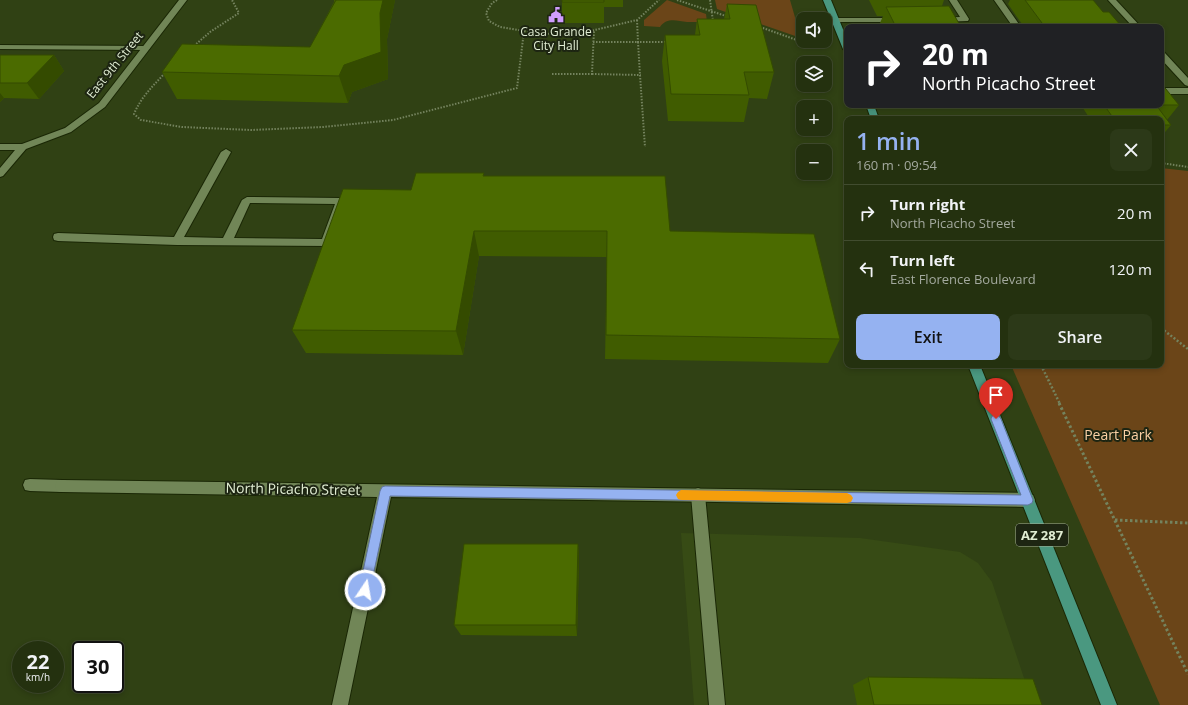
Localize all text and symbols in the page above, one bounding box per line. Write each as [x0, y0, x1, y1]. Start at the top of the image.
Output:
public building icon: Casa Grande City Hall [547, 6, 565, 24]
map controls [796, 12, 832, 180]
button: sound [796, 12, 832, 48]
place label: Casa Grande City Hall [520, 23, 592, 54]
street label: East 9th Street [82, 28, 147, 102]
text: 20 m [922, 35, 989, 73]
icon: right [856, 40, 908, 92]
button: layers [796, 56, 832, 92]
text: North Picacho Street [922, 71, 1095, 95]
button: + [796, 100, 832, 136]
text: 1 min [856, 124, 921, 157]
button: close [1110, 129, 1152, 171]
button: − [796, 144, 832, 180]
text: 160 m · 09:54 [856, 156, 937, 174]
text: Turn right [890, 194, 965, 214]
icon: right [856, 202, 878, 224]
text: 20 m [1117, 203, 1152, 223]
text: North Picacho Street [890, 214, 1015, 232]
text: Turn left [890, 250, 955, 270]
icon: left [856, 258, 878, 280]
text: 120 m [1108, 259, 1152, 279]
text: East Florence Boulevard [890, 270, 1036, 288]
button: Exit [856, 314, 1000, 360]
button: Share [1008, 314, 1152, 360]
pin [979, 378, 1013, 419]
icon: arrive [985, 384, 1007, 406]
park label: Peart Park [1084, 425, 1152, 444]
street label: North Picacho Street [225, 478, 361, 499]
road number: AZ 287 [1016, 524, 1068, 546]
position arrow [344, 569, 386, 611]
speed limit sign: 30 [72, 641, 124, 693]
text: 22 [27, 648, 49, 675]
text: km/h [26, 670, 50, 684]

